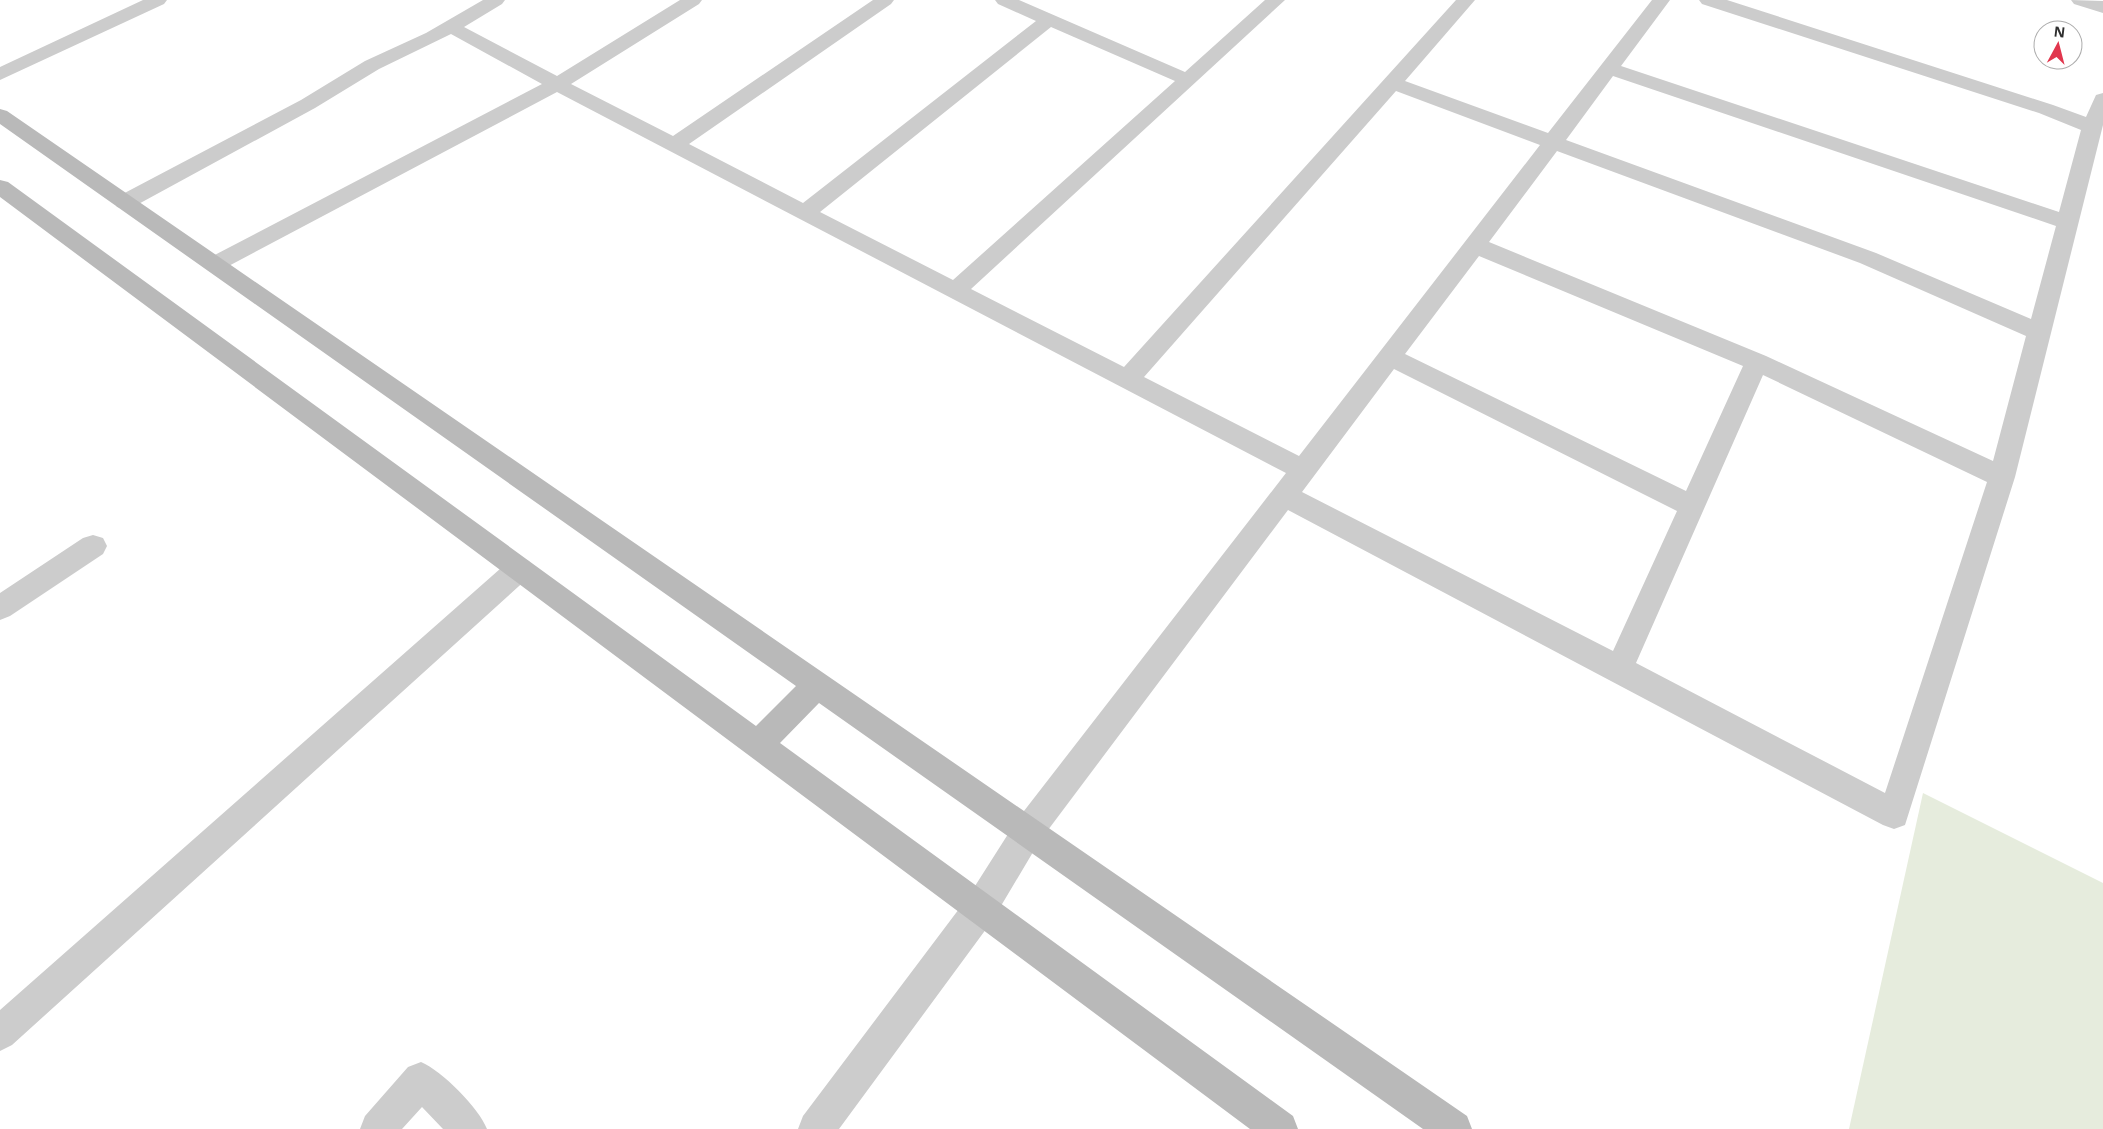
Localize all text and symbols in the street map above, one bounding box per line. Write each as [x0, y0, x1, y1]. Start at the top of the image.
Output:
north arrow [2033, 20, 2083, 70]
text: N [2053, 21, 2066, 42]

